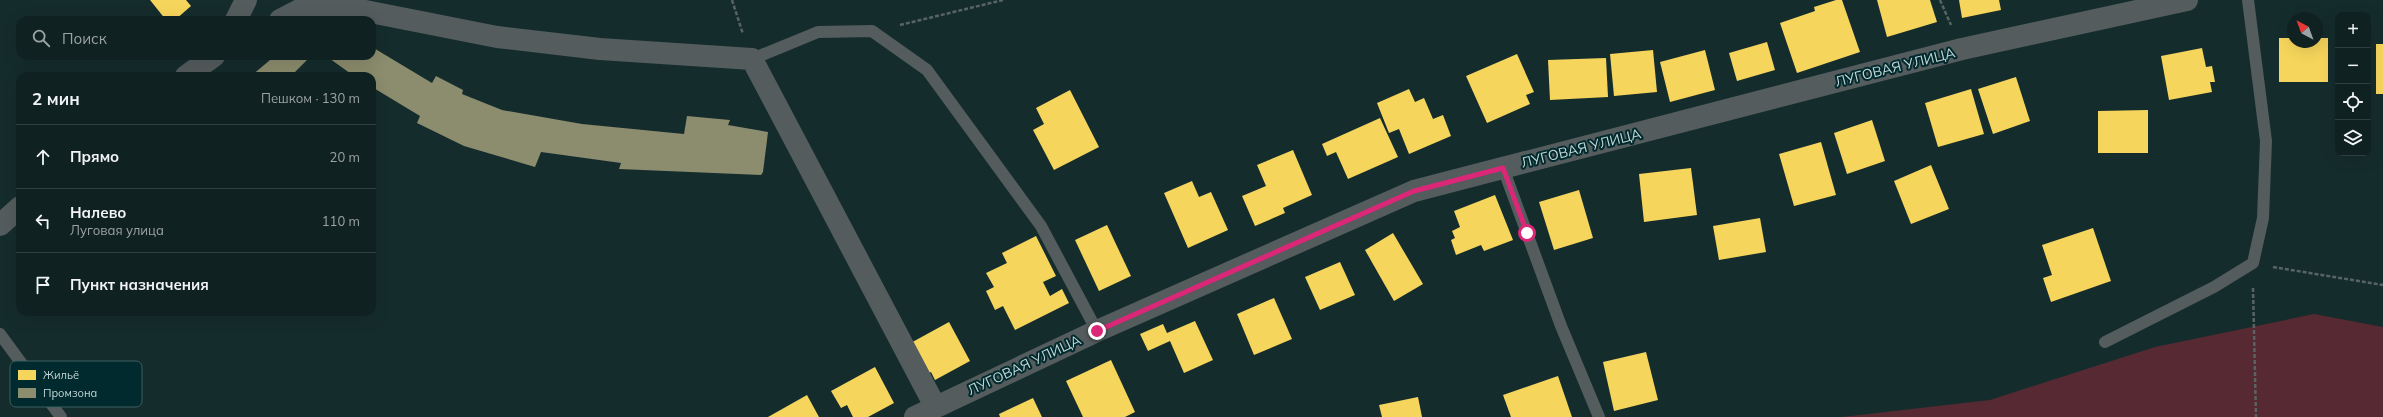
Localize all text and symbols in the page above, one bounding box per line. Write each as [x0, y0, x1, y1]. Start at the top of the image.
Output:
north arrow [2287, 12, 2323, 48]
map controls [2335, 12, 2371, 156]
button: + [2335, 12, 2371, 48]
search box [16, 16, 376, 60]
icon: search [30, 27, 52, 49]
text: Поиск [62, 29, 107, 48]
street label: ЛУГОВАЯ УЛИЦА [1833, 43, 1958, 91]
button: − [2335, 48, 2371, 84]
button: locate [2335, 84, 2371, 120]
text: 2 мин [32, 88, 80, 109]
text: Пешком · 130 m [261, 90, 360, 106]
button: layers [2335, 120, 2371, 156]
street label: ЛУГОВАЯ УЛИЦА [1519, 124, 1644, 172]
icon: ahead [32, 146, 54, 168]
text: Прямо [70, 147, 119, 166]
text: 20 m [330, 149, 360, 165]
text: Налево [70, 203, 126, 222]
icon: left [32, 210, 54, 232]
text: 110 m [322, 213, 360, 229]
text: Луговая улица [70, 222, 164, 238]
route start [1518, 224, 1536, 242]
icon: arrive [32, 274, 54, 296]
text: Пункт назначения [70, 275, 209, 294]
route end [1088, 322, 1106, 340]
street label: ЛУГОВАЯ УЛИЦА [964, 330, 1084, 399]
legend [10, 361, 142, 407]
text: Жильё [43, 368, 79, 382]
text: Промзона [43, 386, 97, 400]

